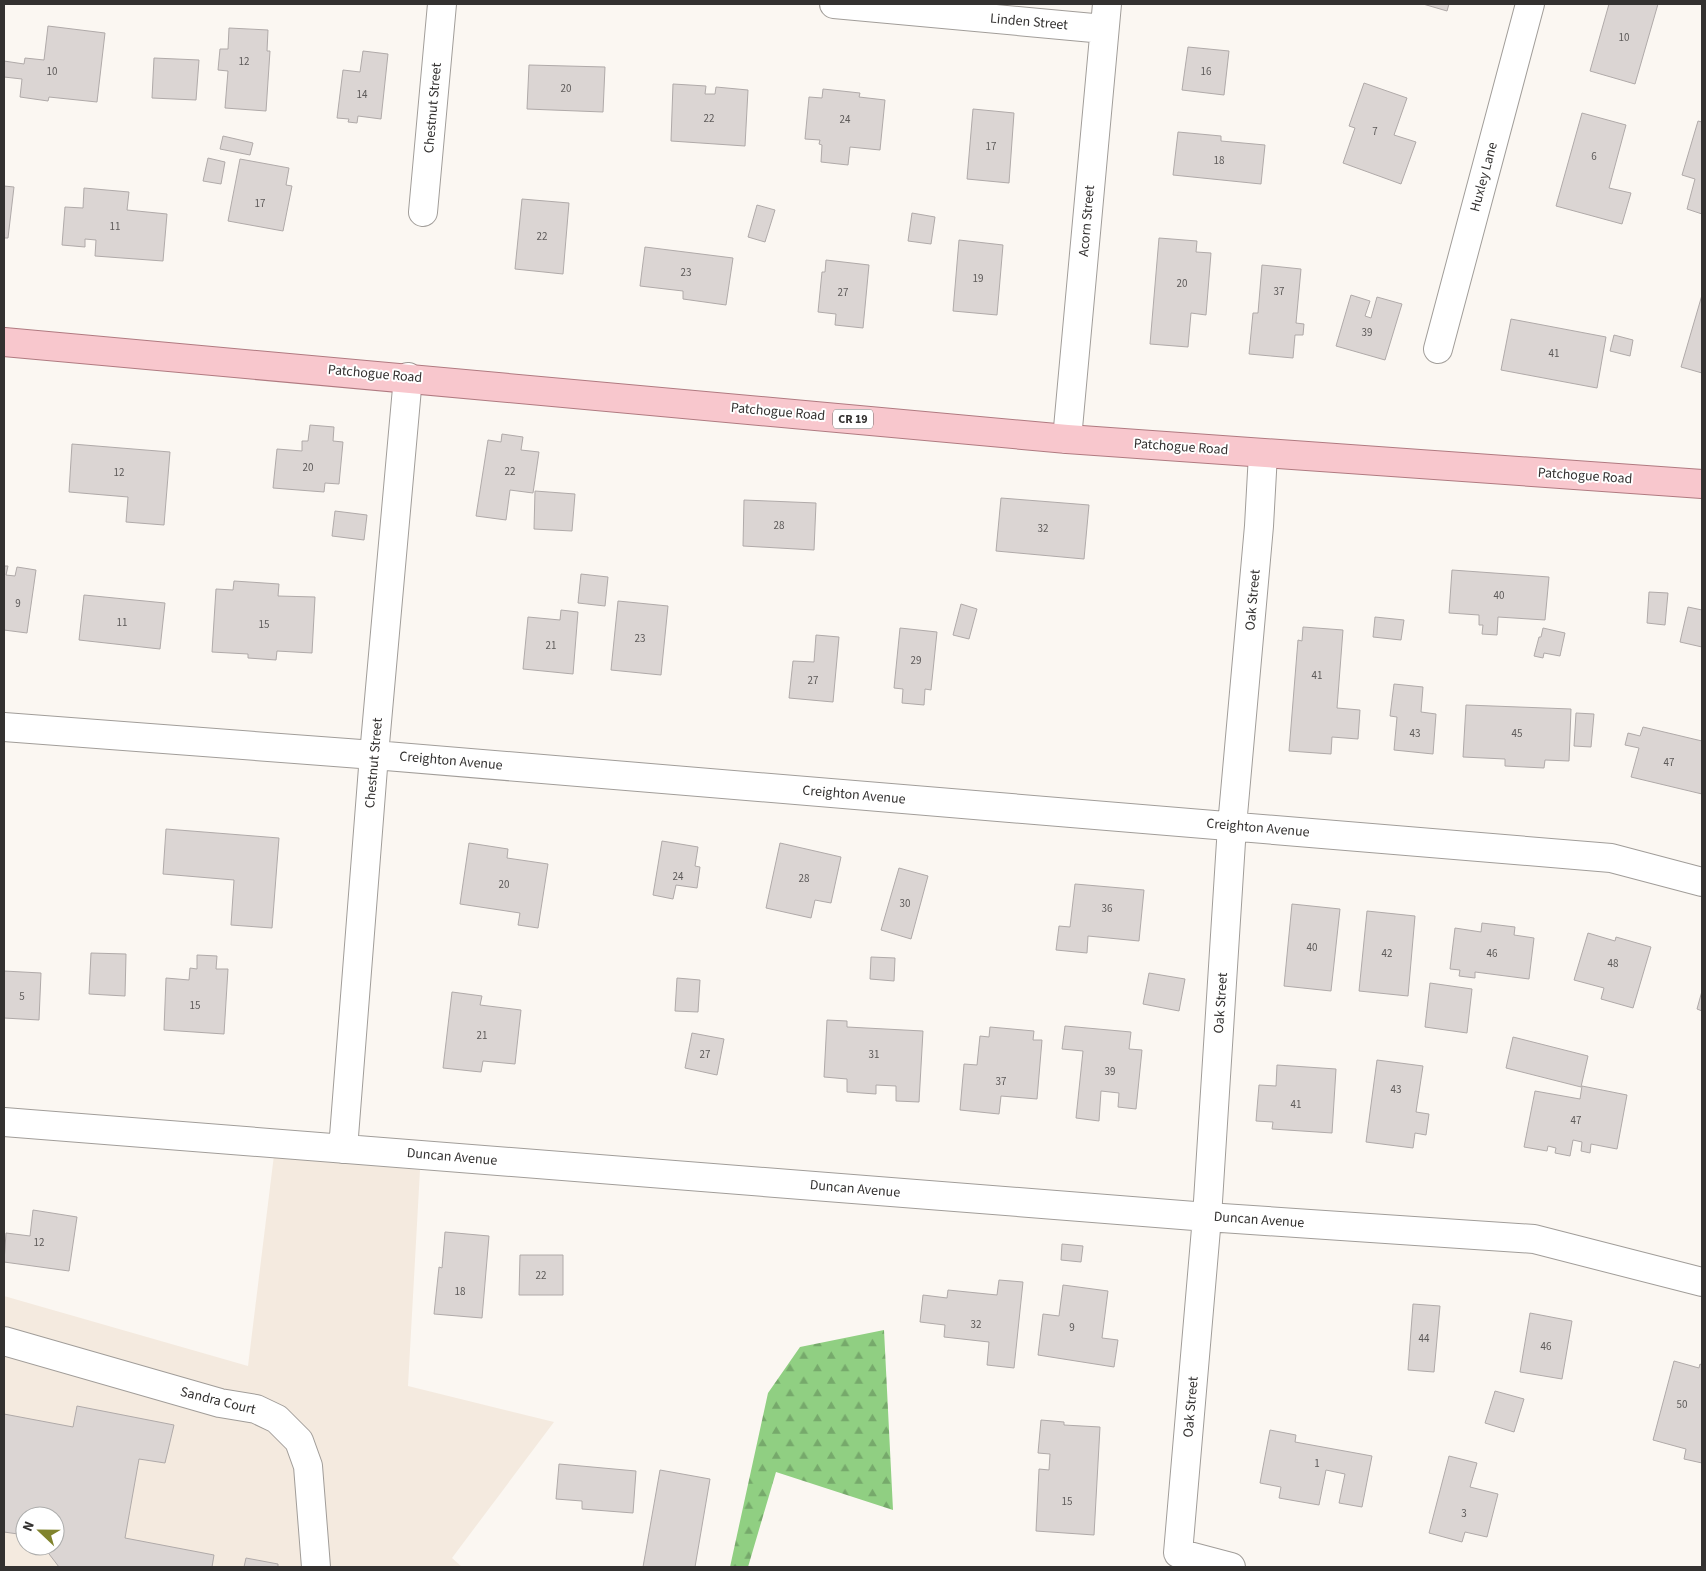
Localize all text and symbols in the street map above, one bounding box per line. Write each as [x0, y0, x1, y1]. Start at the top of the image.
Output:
street label: Linden Street [989, 9, 1069, 35]
house number: 10 [1619, 30, 1629, 45]
house number: 12 [239, 54, 249, 69]
street label: Chestnut Street [419, 62, 447, 154]
house number: 10 [47, 64, 57, 79]
house number: 16 [1201, 64, 1212, 79]
house number: 20 [561, 81, 571, 96]
house number: 14 [357, 87, 368, 102]
house number: 22 [704, 111, 714, 126]
house number: 24 [840, 112, 851, 127]
house number: 7 [1372, 124, 1378, 139]
house number: 17 [986, 139, 996, 154]
street label: Huxley Lane [1465, 140, 1503, 214]
house number: 6 [1591, 149, 1597, 164]
house number: 18 [1214, 153, 1225, 168]
street label: Acorn Street [1074, 184, 1100, 258]
house number: 17 [255, 196, 265, 211]
house number: 11 [110, 219, 120, 234]
house number: 22 [537, 229, 547, 244]
house number: 23 [681, 265, 691, 280]
house number: 19 [973, 271, 983, 286]
house number: 20 [1177, 276, 1187, 291]
house number: 37 [1274, 284, 1284, 299]
house number: 27 [838, 285, 848, 300]
house number: 39 [1362, 325, 1372, 340]
house number: 41 [1549, 346, 1559, 361]
street label: Patchogue Road [327, 360, 423, 388]
street label: Patchogue Road [730, 398, 826, 426]
road number: CR 19 [833, 409, 873, 428]
street label: Patchogue Road [1133, 434, 1229, 460]
house number: 20 [303, 460, 313, 475]
street label: Patchogue Road [1537, 463, 1633, 489]
house number: 22 [505, 464, 515, 479]
house number: 12 [114, 465, 124, 480]
house number: 28 [774, 518, 785, 533]
house number: 32 [1038, 521, 1048, 536]
street label: Oak Street [1240, 568, 1266, 631]
house number: 40 [1494, 588, 1504, 603]
house number: 9 [15, 596, 21, 611]
house number: 11 [117, 615, 127, 630]
house number: 15 [259, 617, 269, 632]
house number: 23 [635, 631, 645, 646]
house number: 21 [546, 638, 556, 653]
house number: 29 [911, 653, 921, 668]
house number: 41 [1312, 668, 1322, 683]
house number: 27 [808, 673, 818, 688]
street label: Chestnut Street [360, 717, 388, 809]
house number: 43 [1410, 726, 1420, 741]
house number: 45 [1512, 726, 1522, 741]
street label: Creighton Avenue [399, 747, 503, 775]
house number: 47 [1664, 755, 1674, 770]
street label: Creighton Avenue [802, 781, 906, 809]
street label: Creighton Avenue [1206, 814, 1310, 842]
house number: 24 [673, 869, 684, 884]
house number: 28 [799, 871, 810, 886]
house number: 20 [499, 877, 509, 892]
house number: 30 [900, 896, 910, 911]
house number: 36 [1102, 901, 1113, 916]
house number: 40 [1307, 940, 1317, 955]
house number: 42 [1382, 946, 1392, 961]
house number: 46 [1487, 946, 1498, 961]
house number: 48 [1608, 956, 1619, 971]
street label: Oak Street [1209, 972, 1233, 1034]
house number: 5 [19, 989, 25, 1004]
house number: 15 [190, 998, 200, 1013]
house number: 21 [477, 1028, 487, 1043]
house number: 27 [700, 1047, 710, 1062]
house number: 31 [869, 1047, 879, 1062]
house number: 39 [1105, 1064, 1115, 1079]
house number: 37 [996, 1074, 1006, 1089]
house number: 43 [1391, 1082, 1401, 1097]
house number: 41 [1291, 1097, 1301, 1112]
house number: 47 [1571, 1113, 1581, 1128]
street label: Duncan Avenue [406, 1143, 498, 1171]
street label: Duncan Avenue [809, 1175, 901, 1203]
street label: Duncan Avenue [1213, 1207, 1305, 1233]
house number: 12 [34, 1235, 44, 1250]
house number: 22 [536, 1268, 546, 1283]
house number: 18 [455, 1284, 466, 1299]
house number: 32 [971, 1317, 981, 1332]
house number: 9 [1069, 1320, 1075, 1335]
house number: 44 [1419, 1331, 1430, 1346]
house number: 46 [1541, 1339, 1552, 1354]
street label: Oak Street [1178, 1375, 1204, 1438]
street label: Sandra Court [178, 1382, 258, 1420]
house number: 50 [1677, 1397, 1687, 1412]
house number: 1 [1314, 1456, 1320, 1471]
house number: 15 [1062, 1494, 1072, 1509]
north arrow [15, 1506, 65, 1556]
house number: 3 [1461, 1506, 1467, 1521]
text: N [18, 1518, 40, 1535]

